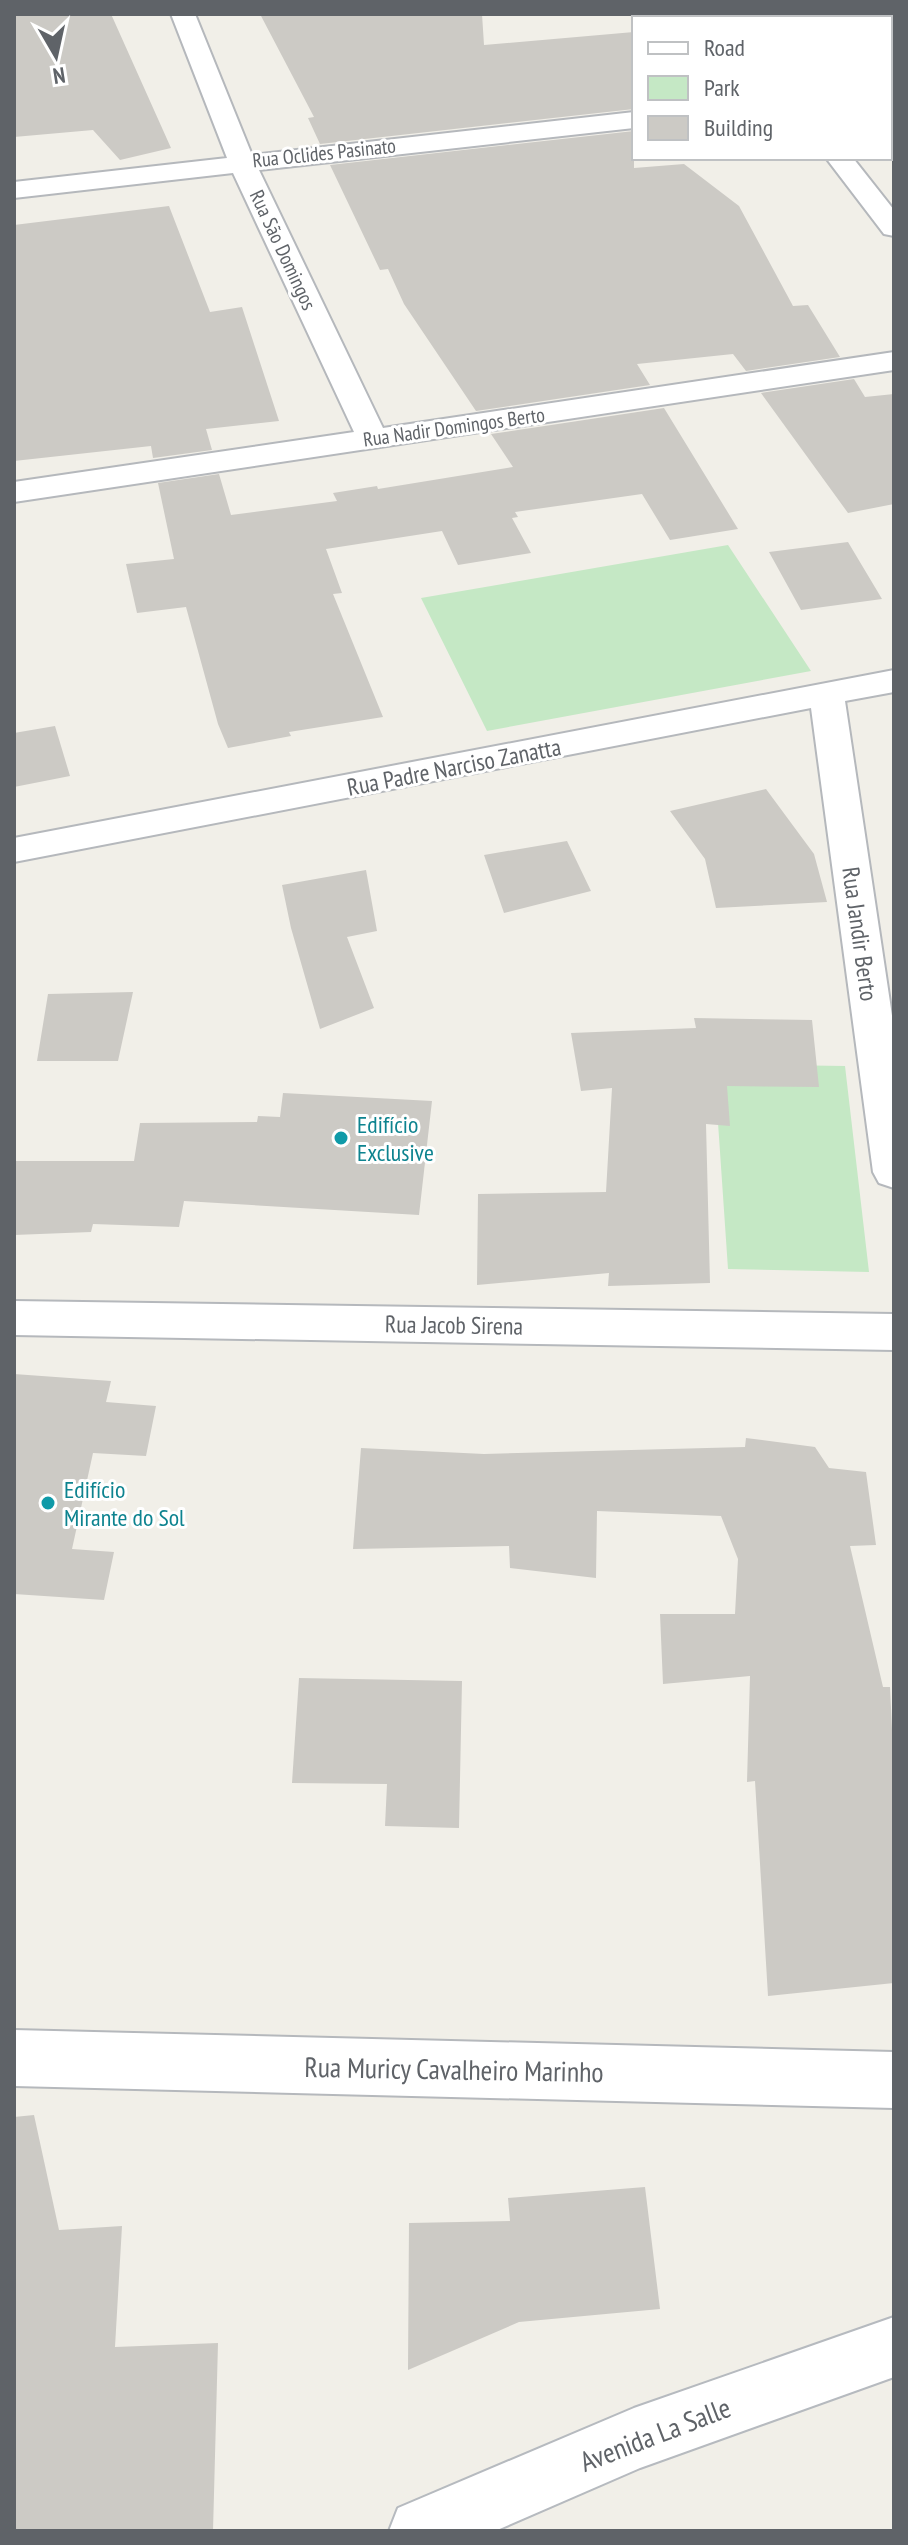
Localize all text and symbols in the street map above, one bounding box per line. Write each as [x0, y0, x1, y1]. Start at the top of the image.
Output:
north arrow [16, 16, 96, 96]
legend [632, 16, 892, 160]
text: Road [704, 32, 745, 63]
text: N [51, 61, 67, 91]
text: Park [704, 72, 740, 103]
text: Building [704, 112, 773, 143]
street label: Rua Oclides Pasinato [251, 133, 397, 173]
street label: Rua São Domingos [244, 186, 322, 314]
street label: Rua Nadir Domingos Berto [361, 401, 547, 453]
street label: Rua Padre Narciso Zanatta [344, 731, 564, 803]
street label: Rua Jandir Berto [835, 865, 885, 1003]
place label: Edifício Exclusive [357, 1109, 434, 1168]
marker: Edifício Exclusive [332, 1129, 350, 1147]
street label: Rua Jacob Sirena [385, 1308, 523, 1342]
place label: Edifício Mirante do Sol [64, 1474, 185, 1533]
marker: Edifício Mirante do Sol [39, 1494, 57, 1512]
street label: Rua Muricy Cavalheiro Marinho [304, 2048, 604, 2090]
street label: Avenida La Salle [574, 2388, 736, 2480]

